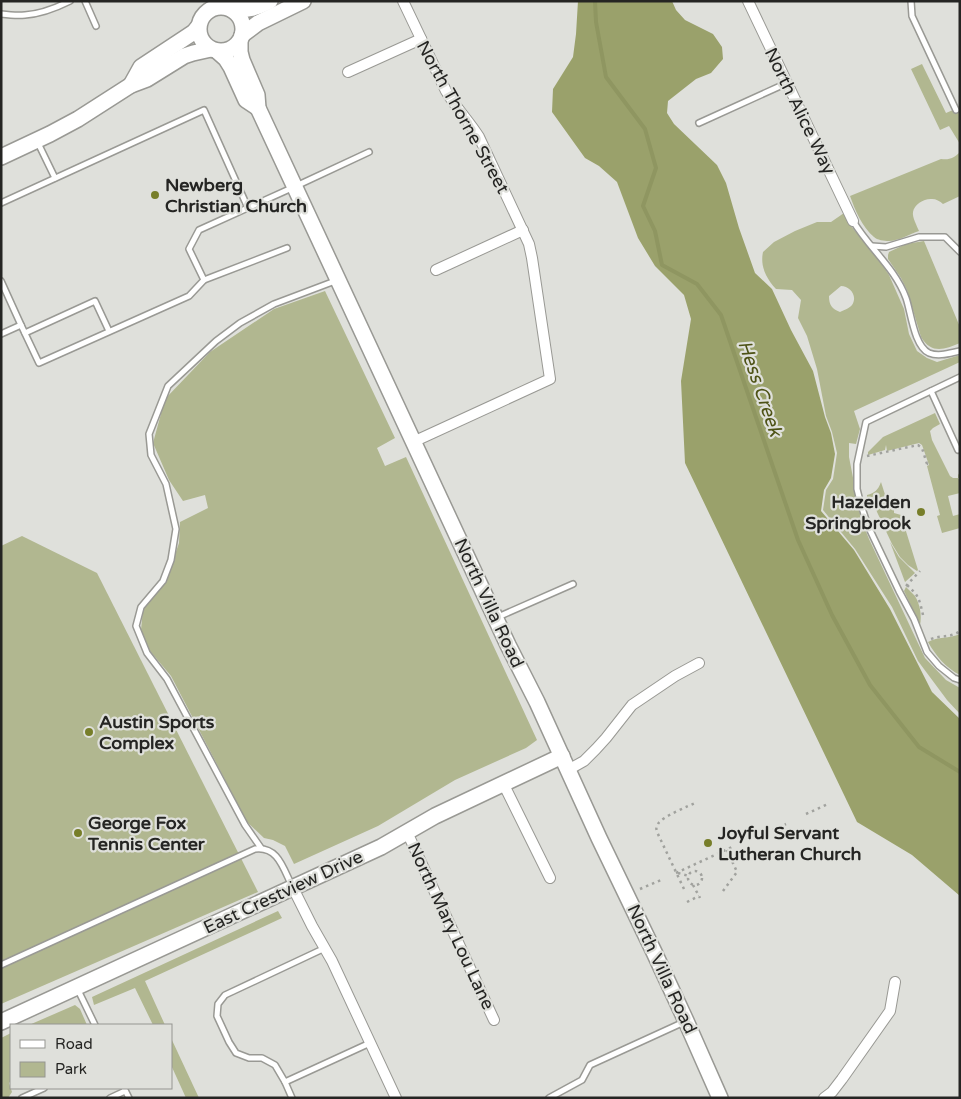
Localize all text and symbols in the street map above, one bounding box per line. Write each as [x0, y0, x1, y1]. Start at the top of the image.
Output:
street label: North Thorne Street [412, 37, 514, 197]
street label: North Alice Way [760, 44, 840, 178]
place label: Newberg Christian Church [165, 174, 307, 217]
marker: Newberg Christian Church [149, 189, 161, 201]
water label: Hess Creek [733, 337, 787, 441]
place label: Hazelden Springbrook [805, 491, 911, 534]
marker: Hazelden Springbrook [915, 506, 927, 518]
street label: North Villa Road [449, 535, 529, 671]
place label: Austin Sports Complex [99, 711, 215, 754]
marker: Austin Sports Complex [83, 726, 95, 738]
place label: George Fox Tennis Center [87, 812, 206, 855]
place label: Joyful Servant Lutheran Church [717, 822, 862, 865]
marker: George Fox Tennis Center [72, 827, 84, 839]
marker: Joyful Servant Lutheran Church [702, 837, 714, 849]
street label: North Mary Lou Lane [403, 839, 499, 1013]
street label: East Crestview Drive [200, 845, 366, 939]
street label: North Villa Road [622, 901, 702, 1037]
legend [10, 1024, 172, 1089]
text: Road [55, 1035, 93, 1053]
text: Park [55, 1060, 87, 1078]

